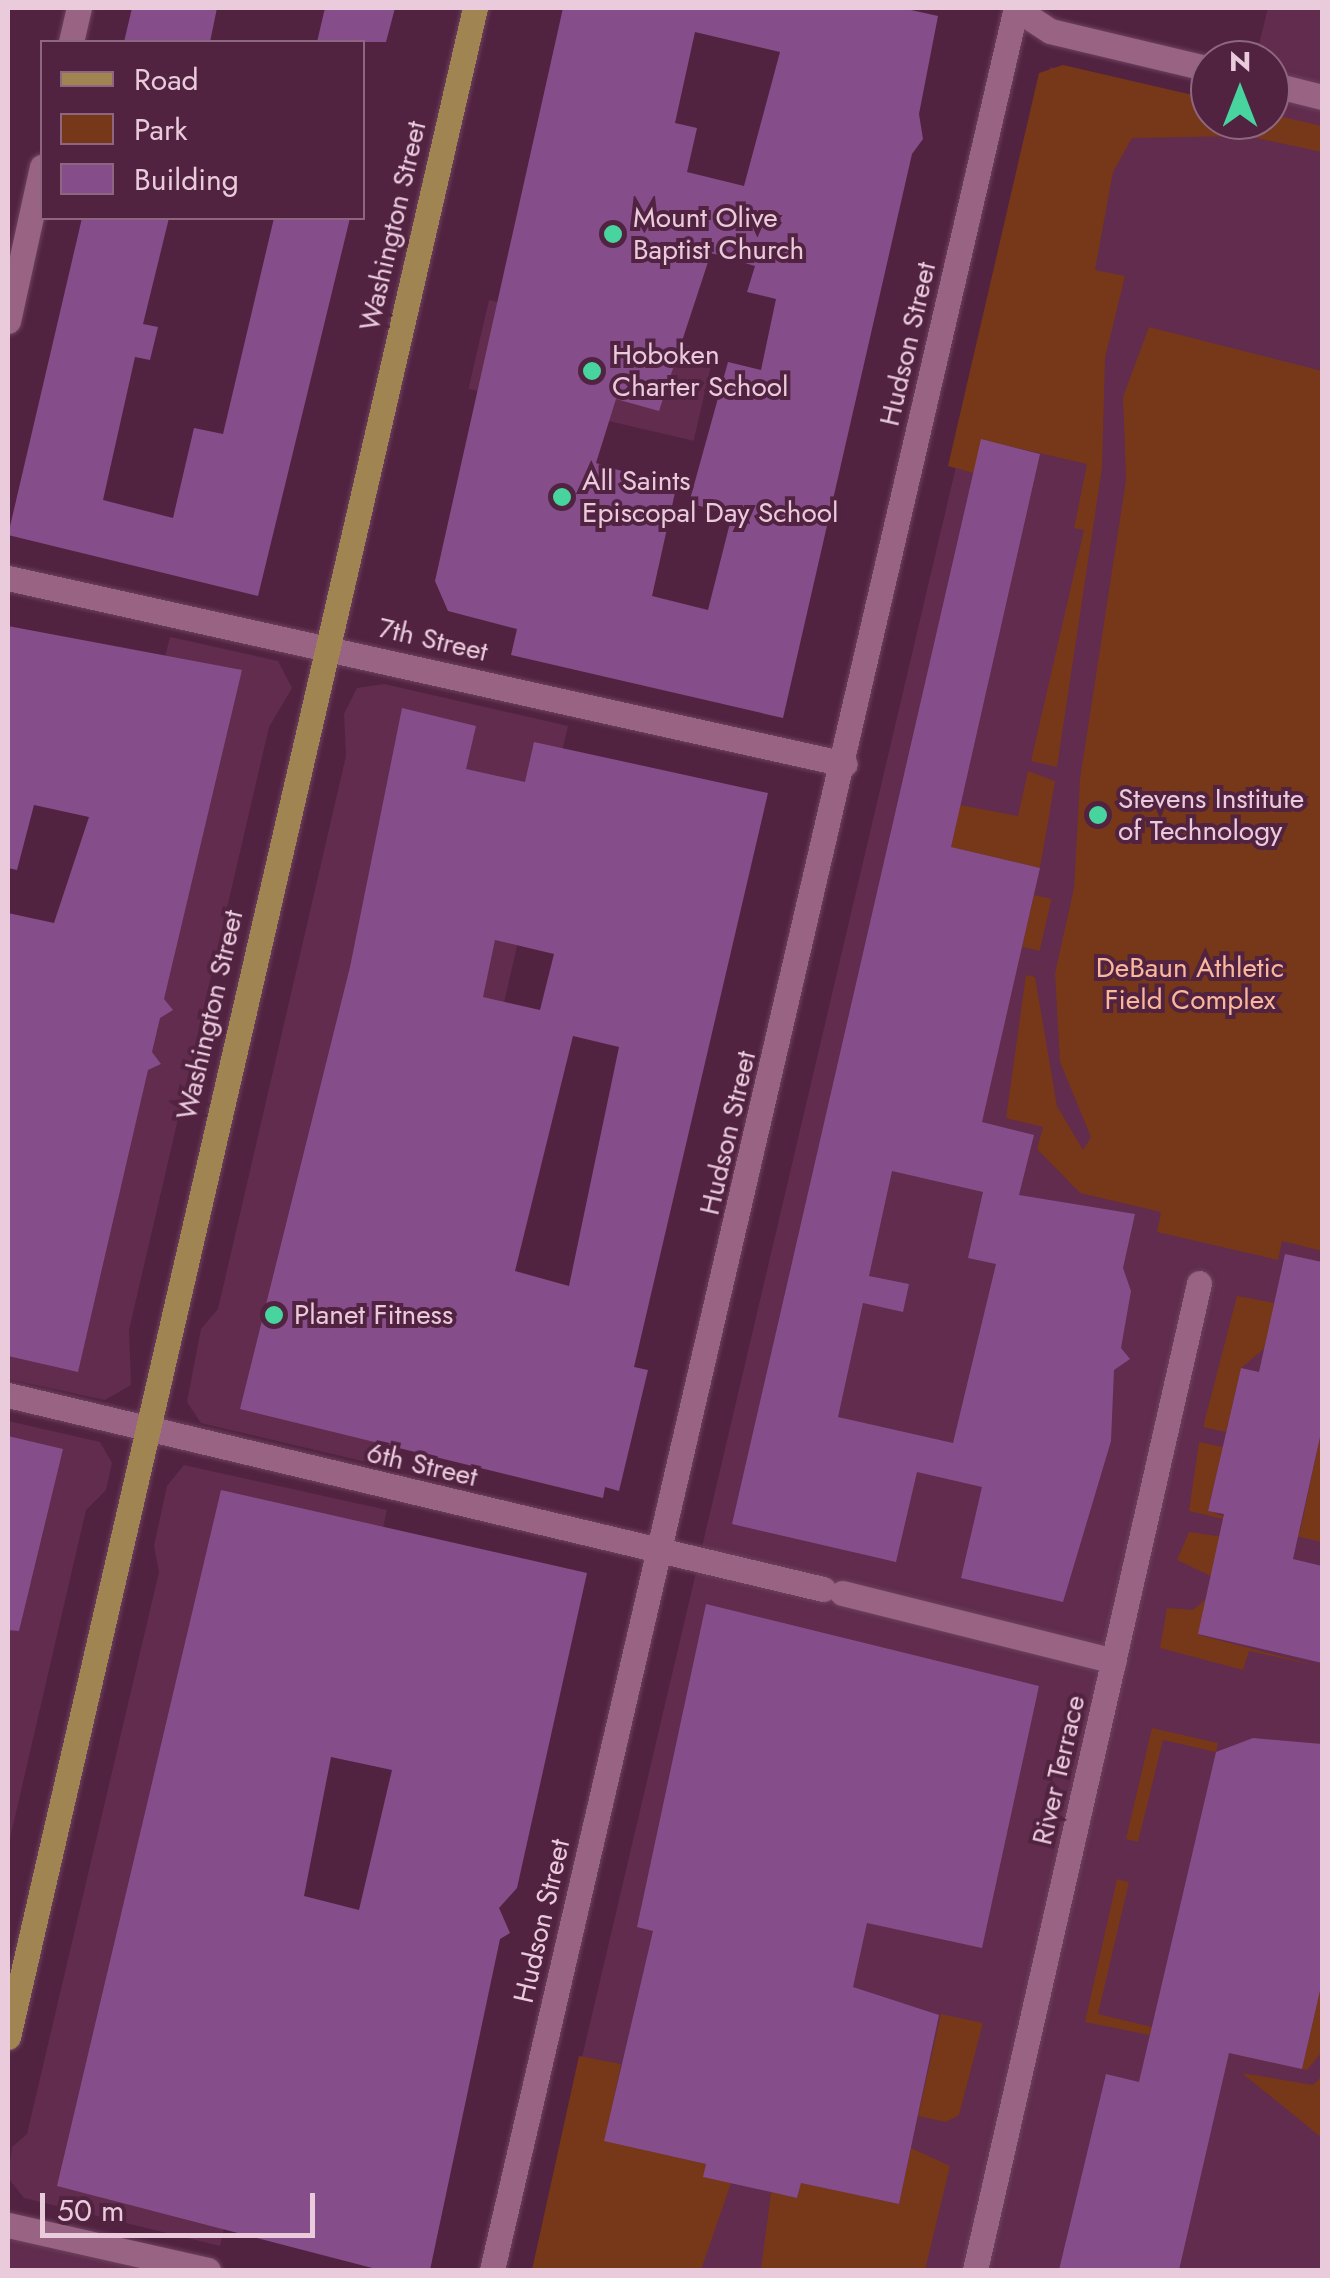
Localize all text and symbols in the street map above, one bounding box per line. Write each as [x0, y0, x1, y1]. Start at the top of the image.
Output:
legend [40, 40, 365, 220]
north arrow [1190, 40, 1290, 140]
text: N [1229, 41, 1251, 82]
text: Road [134, 58, 199, 101]
text: Park [134, 108, 187, 151]
street label: Washington Street [353, 118, 433, 334]
text: Building [134, 158, 239, 201]
place label: Mount Olive Baptist Church [633, 201, 804, 267]
marker: Mount Olive Baptist Church [602, 223, 624, 245]
street label: Hudson Street [873, 259, 943, 429]
place label: Hoboken Charter School [612, 338, 789, 404]
marker: Hoboken Charter School [581, 360, 603, 382]
place label: All Saints Episcopal Day School [582, 464, 838, 530]
marker: All Saints Episcopal Day School [551, 486, 573, 508]
street label: 7th Street [375, 611, 491, 669]
place label: Stevens Institute of Technology [1118, 782, 1304, 848]
marker: Stevens Institute of Technology [1087, 804, 1109, 826]
street label: Washington Street [170, 907, 250, 1123]
park label: DeBaun Athletic Field Complex [1096, 951, 1284, 1017]
street label: Hudson Street [693, 1048, 763, 1218]
place label: Planet Fitness [294, 1298, 453, 1332]
marker: Planet Fitness [263, 1304, 285, 1326]
street label: 6th Street [363, 1436, 481, 1494]
street label: River Terrace [1025, 1692, 1093, 1848]
street label: Hudson Street [507, 1836, 577, 2006]
scale bar [45, 2173, 320, 2235]
text: 50 m [57, 2189, 124, 2232]

